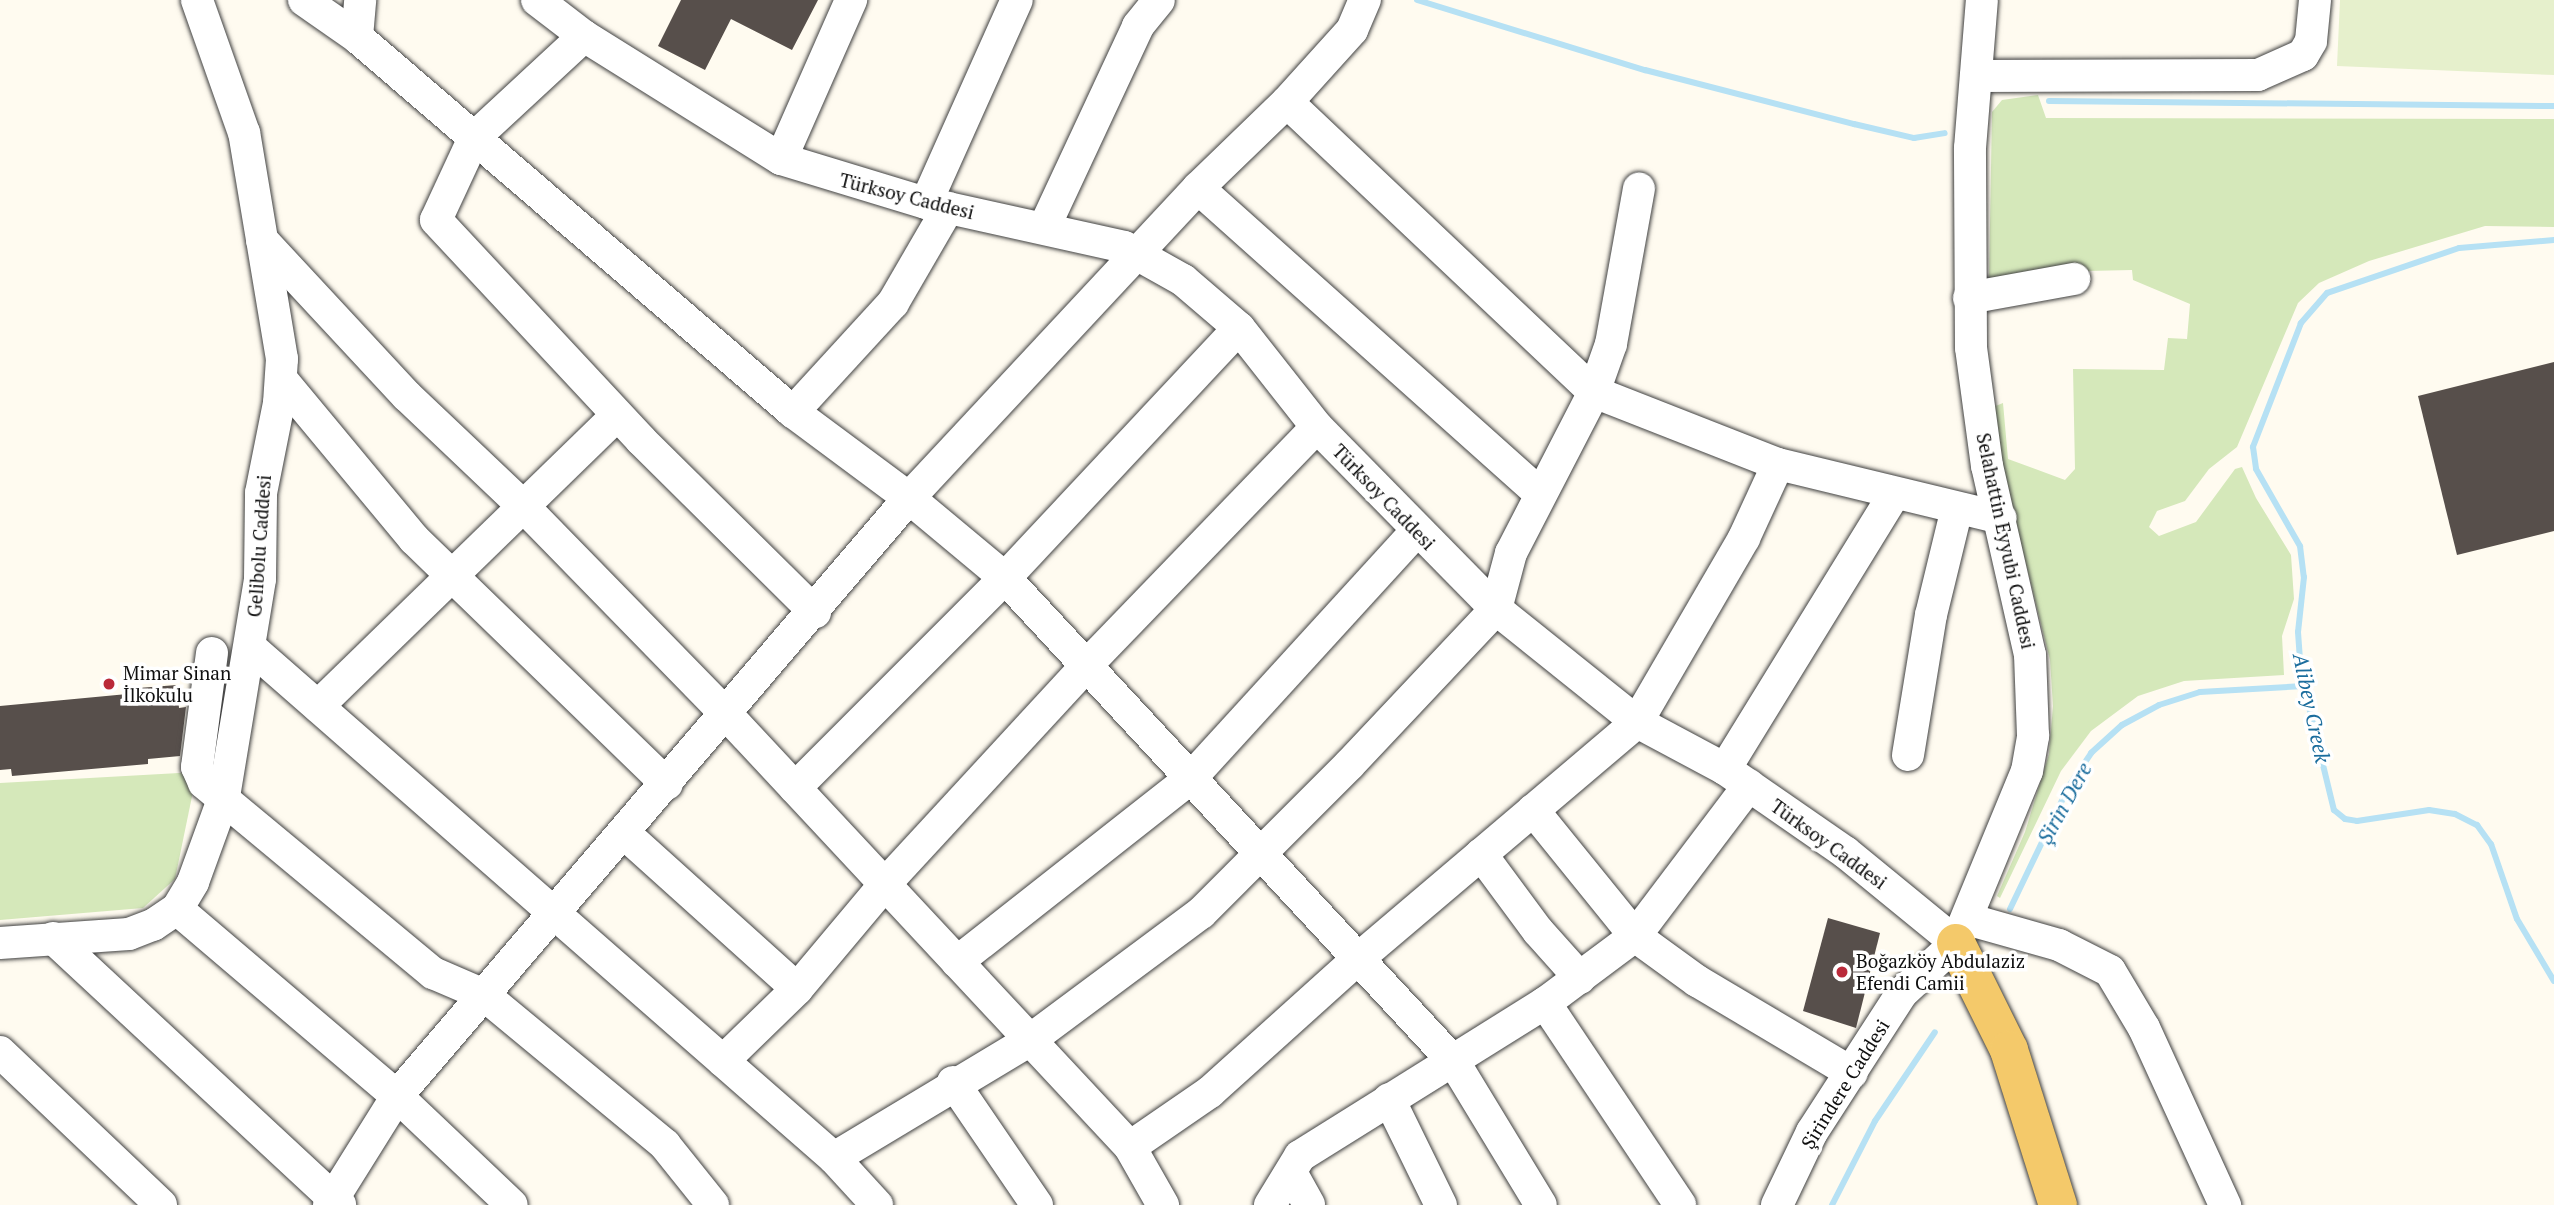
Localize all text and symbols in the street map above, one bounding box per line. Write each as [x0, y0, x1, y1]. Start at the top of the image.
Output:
street label: Türksoy Caddesi [837, 168, 977, 224]
street label: Selahattin Eyyubi Caddesi [1972, 431, 2040, 651]
street label: Türksoy Caddesi [1328, 439, 1440, 555]
street label: Gelibolu Caddesi [243, 474, 275, 618]
water label: Alibey Creek [2288, 651, 2336, 765]
place label: Mimar Sinan İlkokulu [123, 662, 231, 706]
marker: Mimar Sinan İlkokulu [101, 676, 117, 692]
water label: Şirin Dere [2031, 758, 2097, 848]
street label: Türksoy Caddesi [1766, 794, 1892, 894]
place label: Boğazköy Abdulaziz Efendi Camii [1856, 950, 2025, 994]
marker: Boğazköy Abdulaziz Efendi Camii [1834, 964, 1850, 980]
street label: Şirindere Caddesi [1796, 1015, 1894, 1153]

